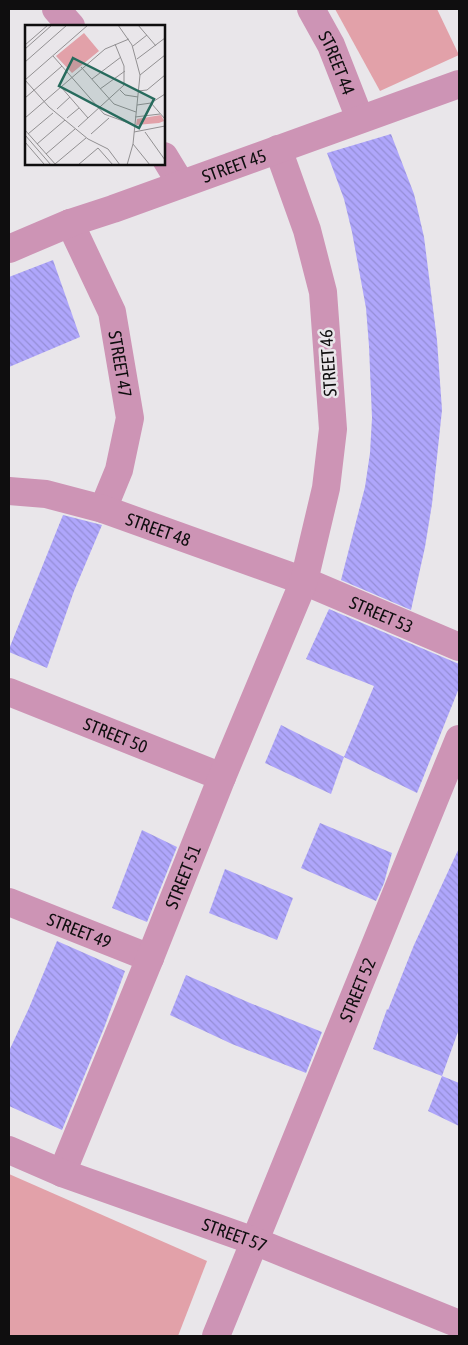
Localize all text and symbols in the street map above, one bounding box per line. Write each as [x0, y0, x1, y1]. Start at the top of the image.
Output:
inset map [25, 25, 165, 165]
street label: STREET 44 [315, 27, 360, 98]
street label: STREET 45 [199, 144, 269, 187]
street label: STREET 47 [105, 329, 137, 399]
street label: STREET 46 [315, 329, 341, 397]
street label: STREET 48 [123, 508, 194, 550]
street label: STREET 53 [347, 591, 417, 637]
street label: STREET 50 [81, 712, 151, 757]
street label: STREET 51 [160, 841, 205, 912]
street label: STREET 49 [45, 908, 115, 952]
street label: STREET 52 [335, 955, 379, 1025]
street label: STREET 57 [200, 1213, 270, 1256]

